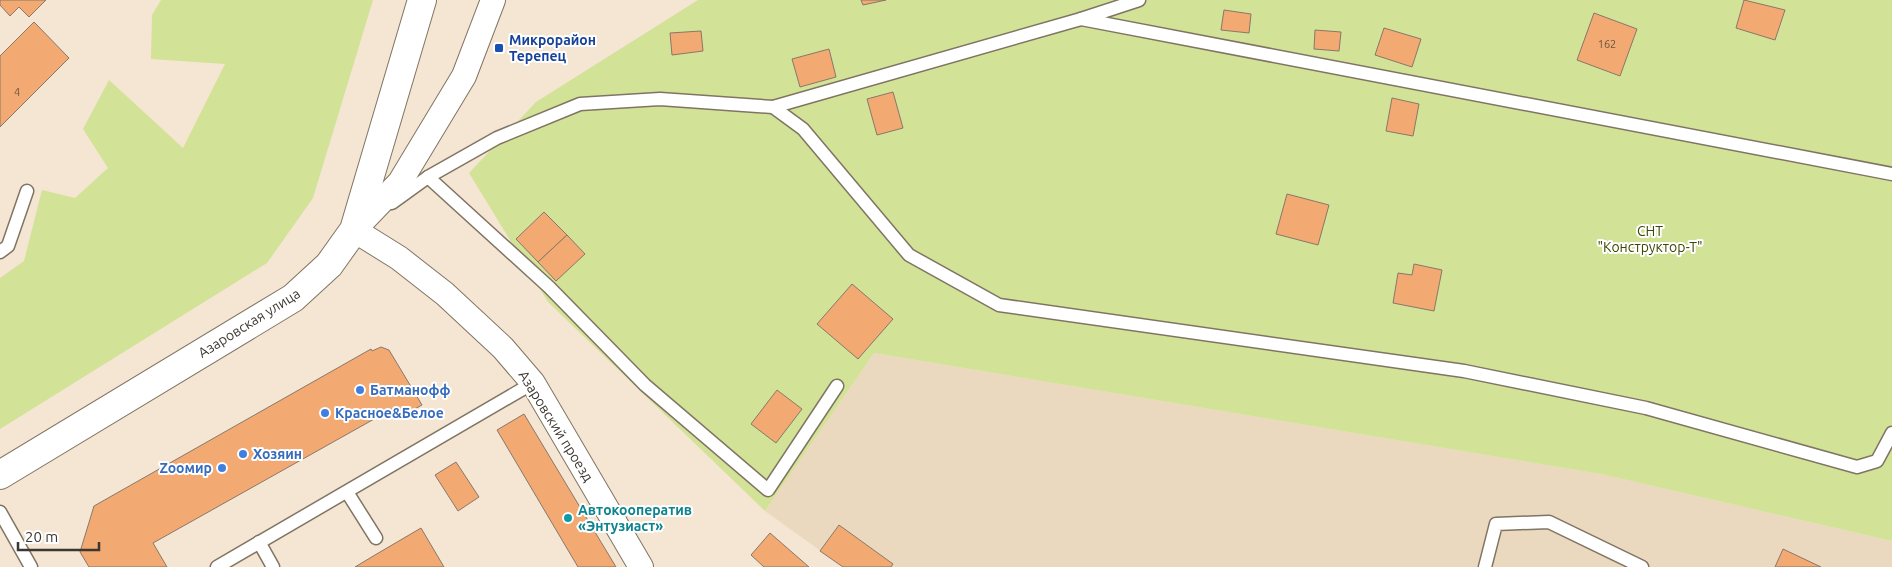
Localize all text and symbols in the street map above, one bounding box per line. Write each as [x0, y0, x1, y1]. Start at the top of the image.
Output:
place label: Микрорайон Терепец [509, 32, 596, 64]
house number: 162 [1598, 38, 1616, 50]
marker: Микрорайон Терепец [493, 42, 505, 54]
house number: 4 [14, 86, 20, 98]
park label: СНТ "Конструктор-Т" [1597, 223, 1703, 255]
street label: Азаровская улица [195, 285, 303, 361]
street label: Азаровский проезд [515, 368, 597, 484]
place label: Батманофф [370, 382, 451, 398]
marker: Батманофф [354, 384, 366, 396]
place label: Красное&Белое [335, 405, 444, 421]
marker: Красное&Белое [319, 407, 331, 419]
place label: Хозяин [253, 446, 302, 462]
marker: Хозяин [237, 448, 249, 460]
place label: Zooмир [159, 460, 212, 476]
marker: Zooмир [216, 462, 228, 474]
place label: Автокооператив «Энтузиаст» [578, 502, 692, 534]
marker: Автокооператив «Энтузиаст» [562, 512, 574, 524]
scale bar [18, 520, 99, 552]
text: 20 m [25, 528, 58, 545]

